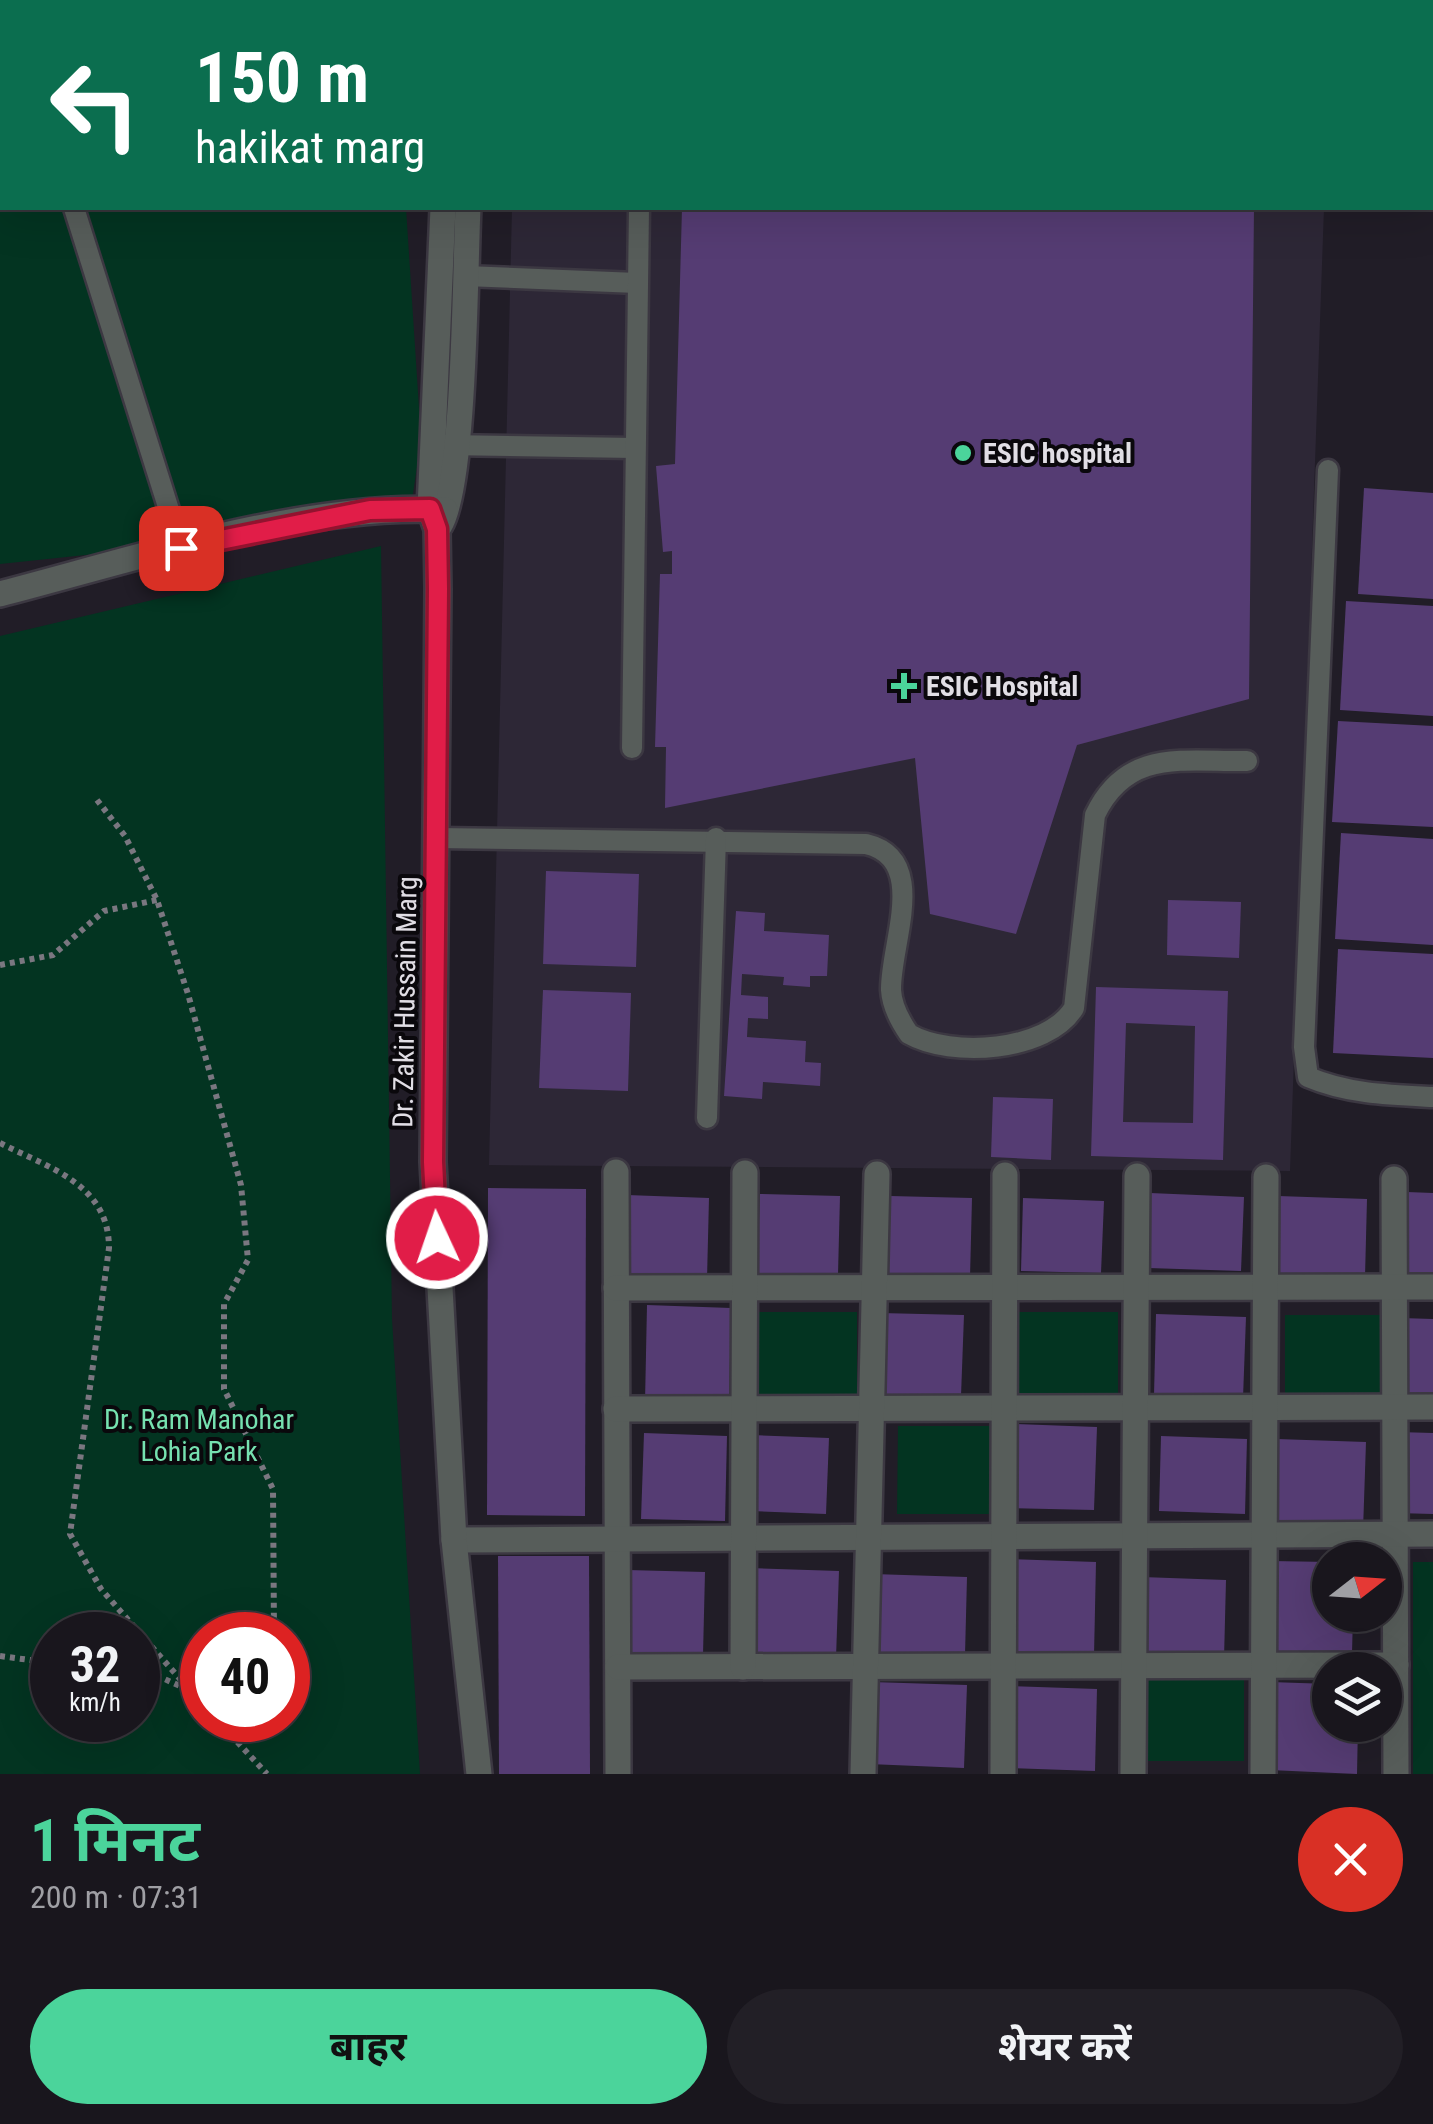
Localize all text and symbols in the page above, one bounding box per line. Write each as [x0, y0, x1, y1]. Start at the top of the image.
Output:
text: 150 m [195, 37, 369, 119]
icon: left [30, 40, 160, 170]
text: hakikat marg [195, 121, 425, 174]
place label: ESIC hospital [983, 437, 1132, 470]
marker: ESIC hospital [952, 442, 974, 464]
pin [139, 506, 224, 591]
icon: arrive [154, 521, 209, 576]
place label: ESIC Hospital [926, 670, 1078, 703]
marker: ESIC Hospital [891, 673, 917, 699]
street label: Dr. Zakir Hussain Marg [386, 876, 424, 1128]
position arrow [385, 1186, 489, 1290]
park label: Dr. Ram Manohar Lohia Park [104, 1403, 294, 1468]
north arrow [1312, 1542, 1402, 1632]
map controls [1312, 1542, 1402, 1742]
speed limit sign: 40 [180, 1612, 310, 1742]
text: 32 [70, 1636, 120, 1694]
button: layers [1312, 1652, 1402, 1742]
text: km/h [69, 1688, 121, 1717]
text: 1 मिनट [30, 1805, 200, 1876]
button: close [1298, 1807, 1403, 1912]
text: 200 m · 07:31 [30, 1878, 202, 1916]
button: बाहर [30, 1989, 707, 2104]
button: शेयर करें [727, 1989, 1403, 2104]

